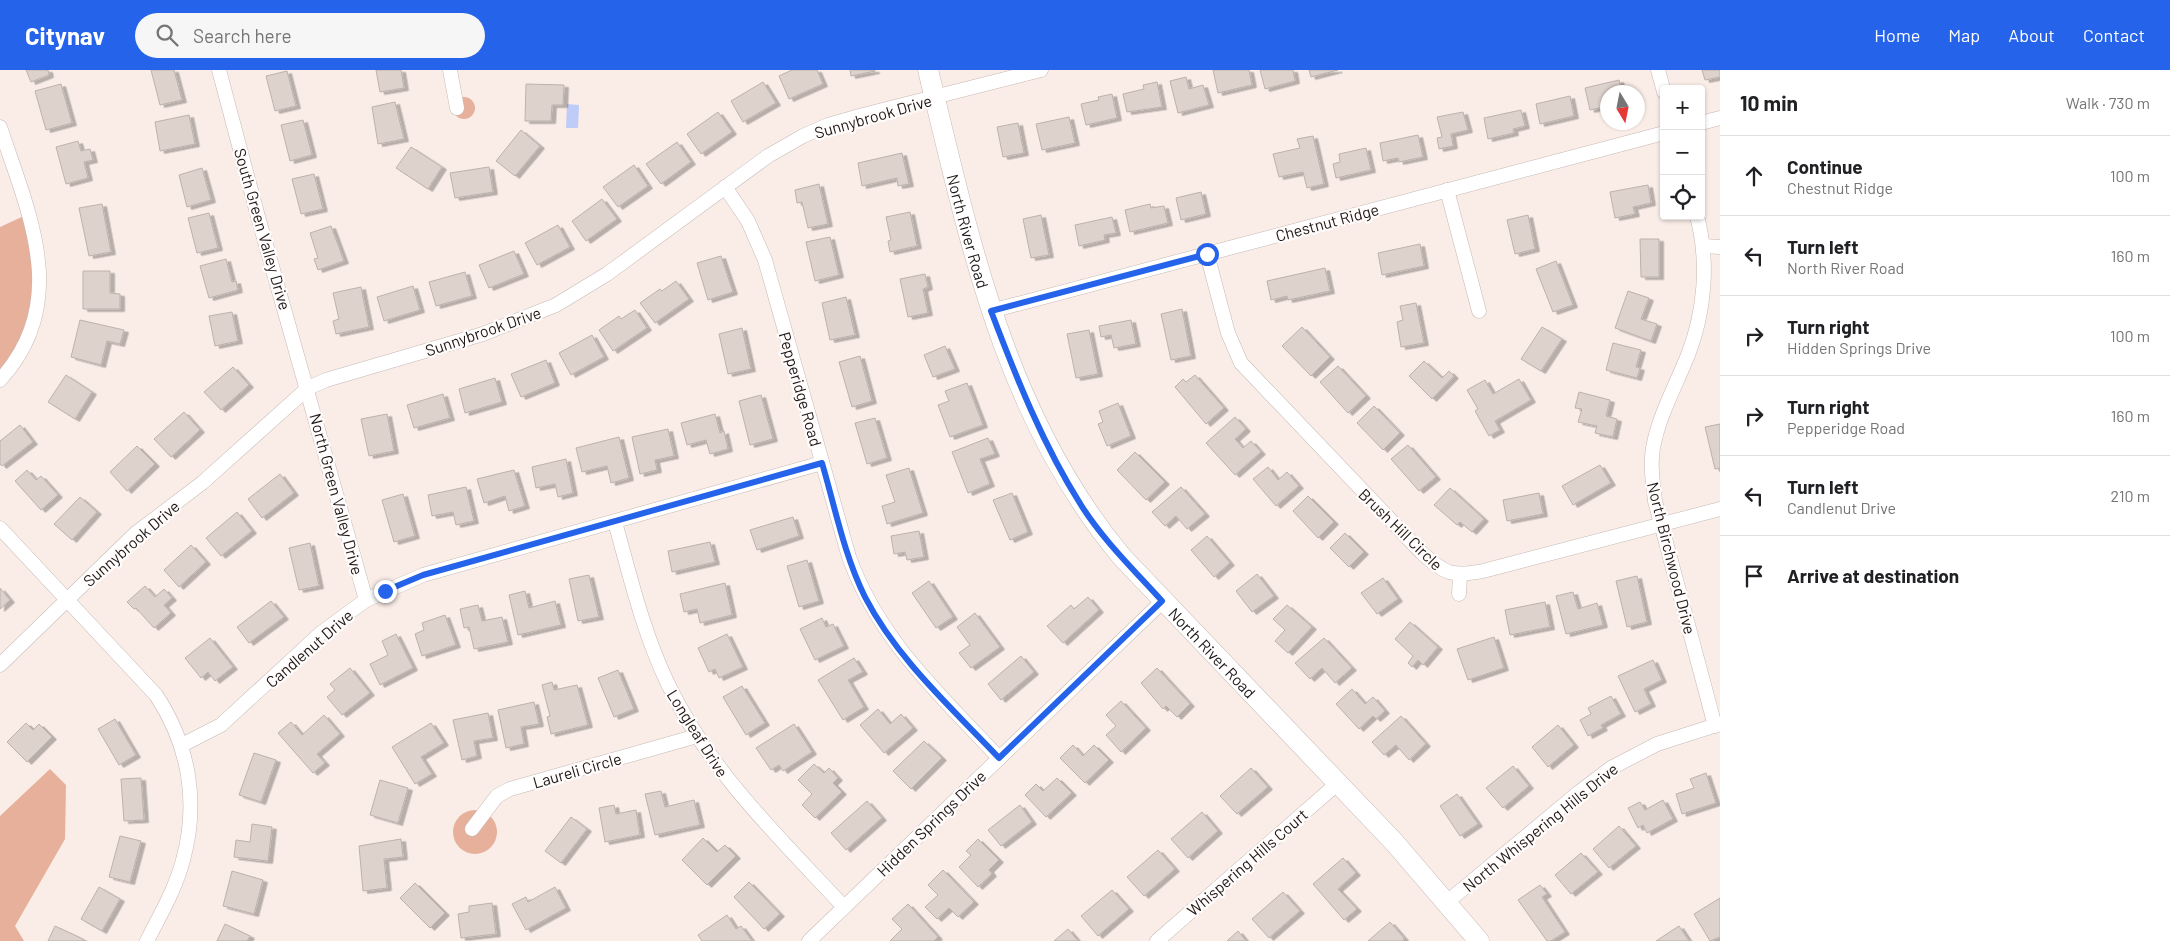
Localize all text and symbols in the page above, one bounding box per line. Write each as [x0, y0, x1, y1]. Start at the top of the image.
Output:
search box [135, 13, 485, 58]
text: Citynav [25, 21, 105, 50]
icon: search [153, 21, 181, 49]
text: Search here [193, 24, 292, 47]
text: Home [1874, 24, 1920, 46]
text: Map [1948, 24, 1980, 46]
text: About [2008, 24, 2055, 46]
text: Contact [2083, 24, 2145, 46]
north arrow [1600, 85, 1645, 130]
map controls [1660, 85, 1705, 220]
button: + [1660, 85, 1705, 130]
street label: Sunnybrook Drive [812, 90, 934, 142]
text: 10 min [1740, 90, 1798, 115]
text: Walk · 730 m [2066, 93, 2150, 112]
button: − [1660, 130, 1705, 175]
street label: South Green Valley Drive [231, 146, 295, 312]
text: Continue [1787, 155, 1863, 178]
icon: ahead [1740, 162, 1768, 190]
text: 100 m [2110, 166, 2150, 185]
street label: North River Road [944, 172, 994, 290]
button: locate [1660, 175, 1705, 220]
text: Chestnut Ridge [1787, 178, 1893, 197]
street label: Chestnut Ridge [1273, 199, 1381, 245]
text: Turn left [1787, 235, 1858, 258]
icon: left [1740, 242, 1768, 270]
route start [1196, 243, 1219, 266]
text: 160 m [2111, 246, 2150, 265]
text: North River Road [1787, 258, 1904, 277]
street label: Sunnybrook Drive [423, 302, 543, 360]
text: Turn right [1787, 315, 1869, 338]
icon: right [1740, 322, 1768, 350]
text: 100 m [2110, 326, 2150, 345]
street label: Pepperidge Road [776, 330, 826, 448]
text: Hidden Springs Drive [1787, 338, 1931, 357]
text: Turn right [1787, 395, 1869, 418]
icon: right [1740, 402, 1768, 430]
text: 160 m [2111, 406, 2150, 425]
street label: North Green Valley Drive [306, 411, 368, 577]
text: Pepperidge Road [1787, 418, 1905, 437]
text: Turn left [1787, 475, 1858, 498]
street label: North Birchwood Drive [1644, 480, 1700, 636]
icon: left [1740, 482, 1768, 510]
street label: Brush Hill Circle [1355, 484, 1447, 574]
text: 210 m [2111, 486, 2150, 505]
street label: Sunnybrook Drive [79, 496, 183, 590]
text: Candlenut Drive [1787, 498, 1896, 517]
icon: arrive [1740, 562, 1768, 590]
text: Arrive at destination [1787, 564, 1959, 587]
route end [374, 580, 397, 603]
street label: North River Road [1165, 603, 1260, 701]
street label: Candlenut Drive [262, 605, 356, 691]
street label: Longleaf Drive [664, 686, 732, 780]
street label: Laureli Circle [531, 748, 623, 792]
street label: North Whispering Hills Drive [1459, 759, 1621, 895]
street label: Hidden Springs Drive [873, 766, 989, 880]
street label: Whispering Hills Court [1183, 804, 1311, 920]

